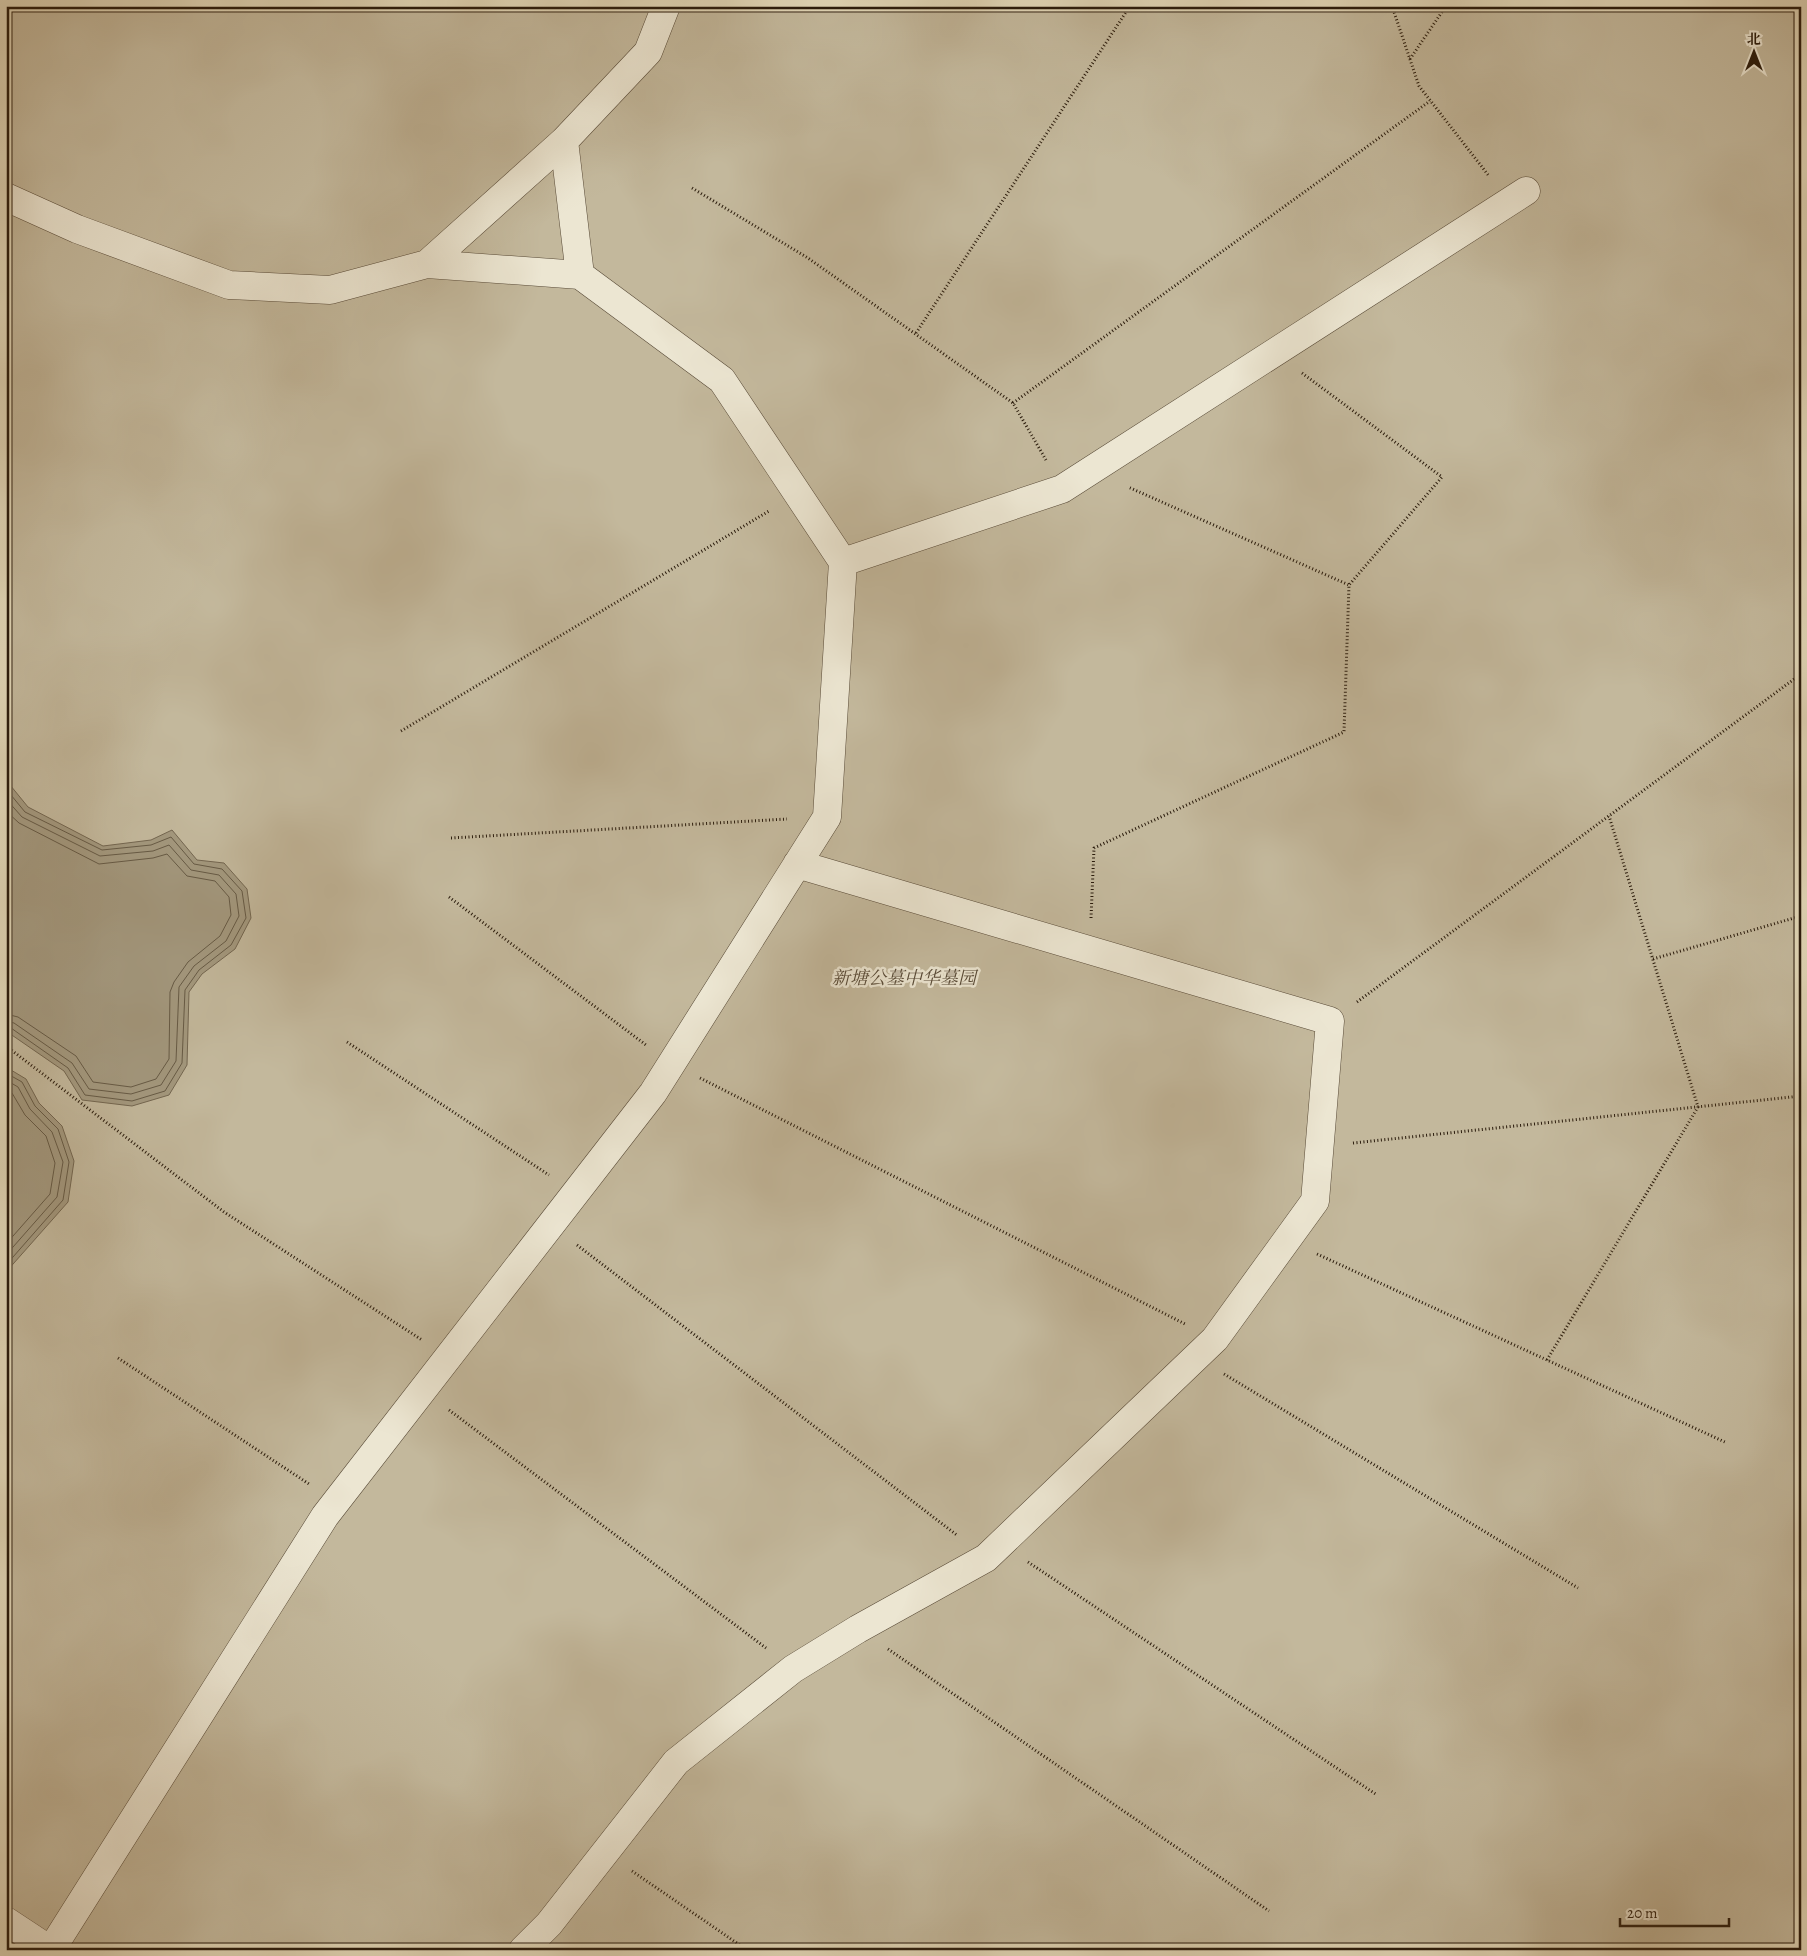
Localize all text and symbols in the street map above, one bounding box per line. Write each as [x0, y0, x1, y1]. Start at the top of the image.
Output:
north arrow [1730, 28, 1780, 78]
text: 北 [1747, 30, 1761, 49]
park label: 新塘公墓中华墓园 [832, 966, 979, 990]
scale bar [1620, 1896, 1728, 1928]
text: 20 m [1627, 1903, 1658, 1923]

